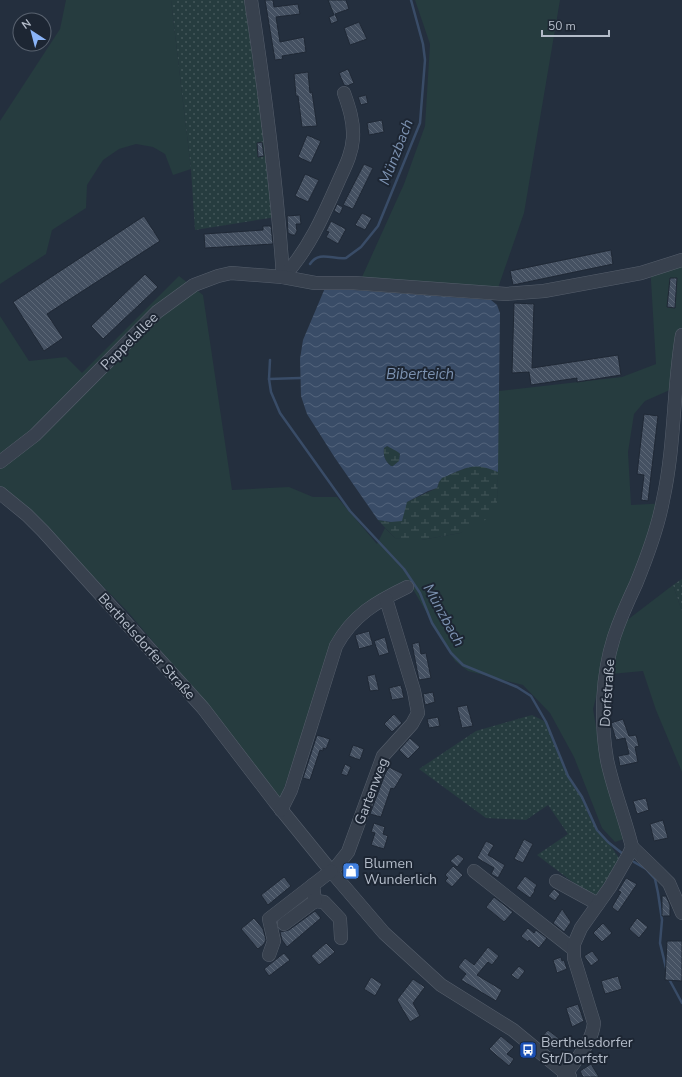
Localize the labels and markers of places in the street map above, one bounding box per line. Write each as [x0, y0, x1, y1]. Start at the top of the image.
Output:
place label: Blumen Wunderlich [364, 854, 437, 889]
shop icon: Blumen Wunderlich [341, 861, 361, 881]
place label: Berthelsdorfer Str/Dorfstr [541, 1033, 633, 1068]
bus stop icon: Berthelsdorfer Str/Dorfstr [518, 1040, 538, 1060]

